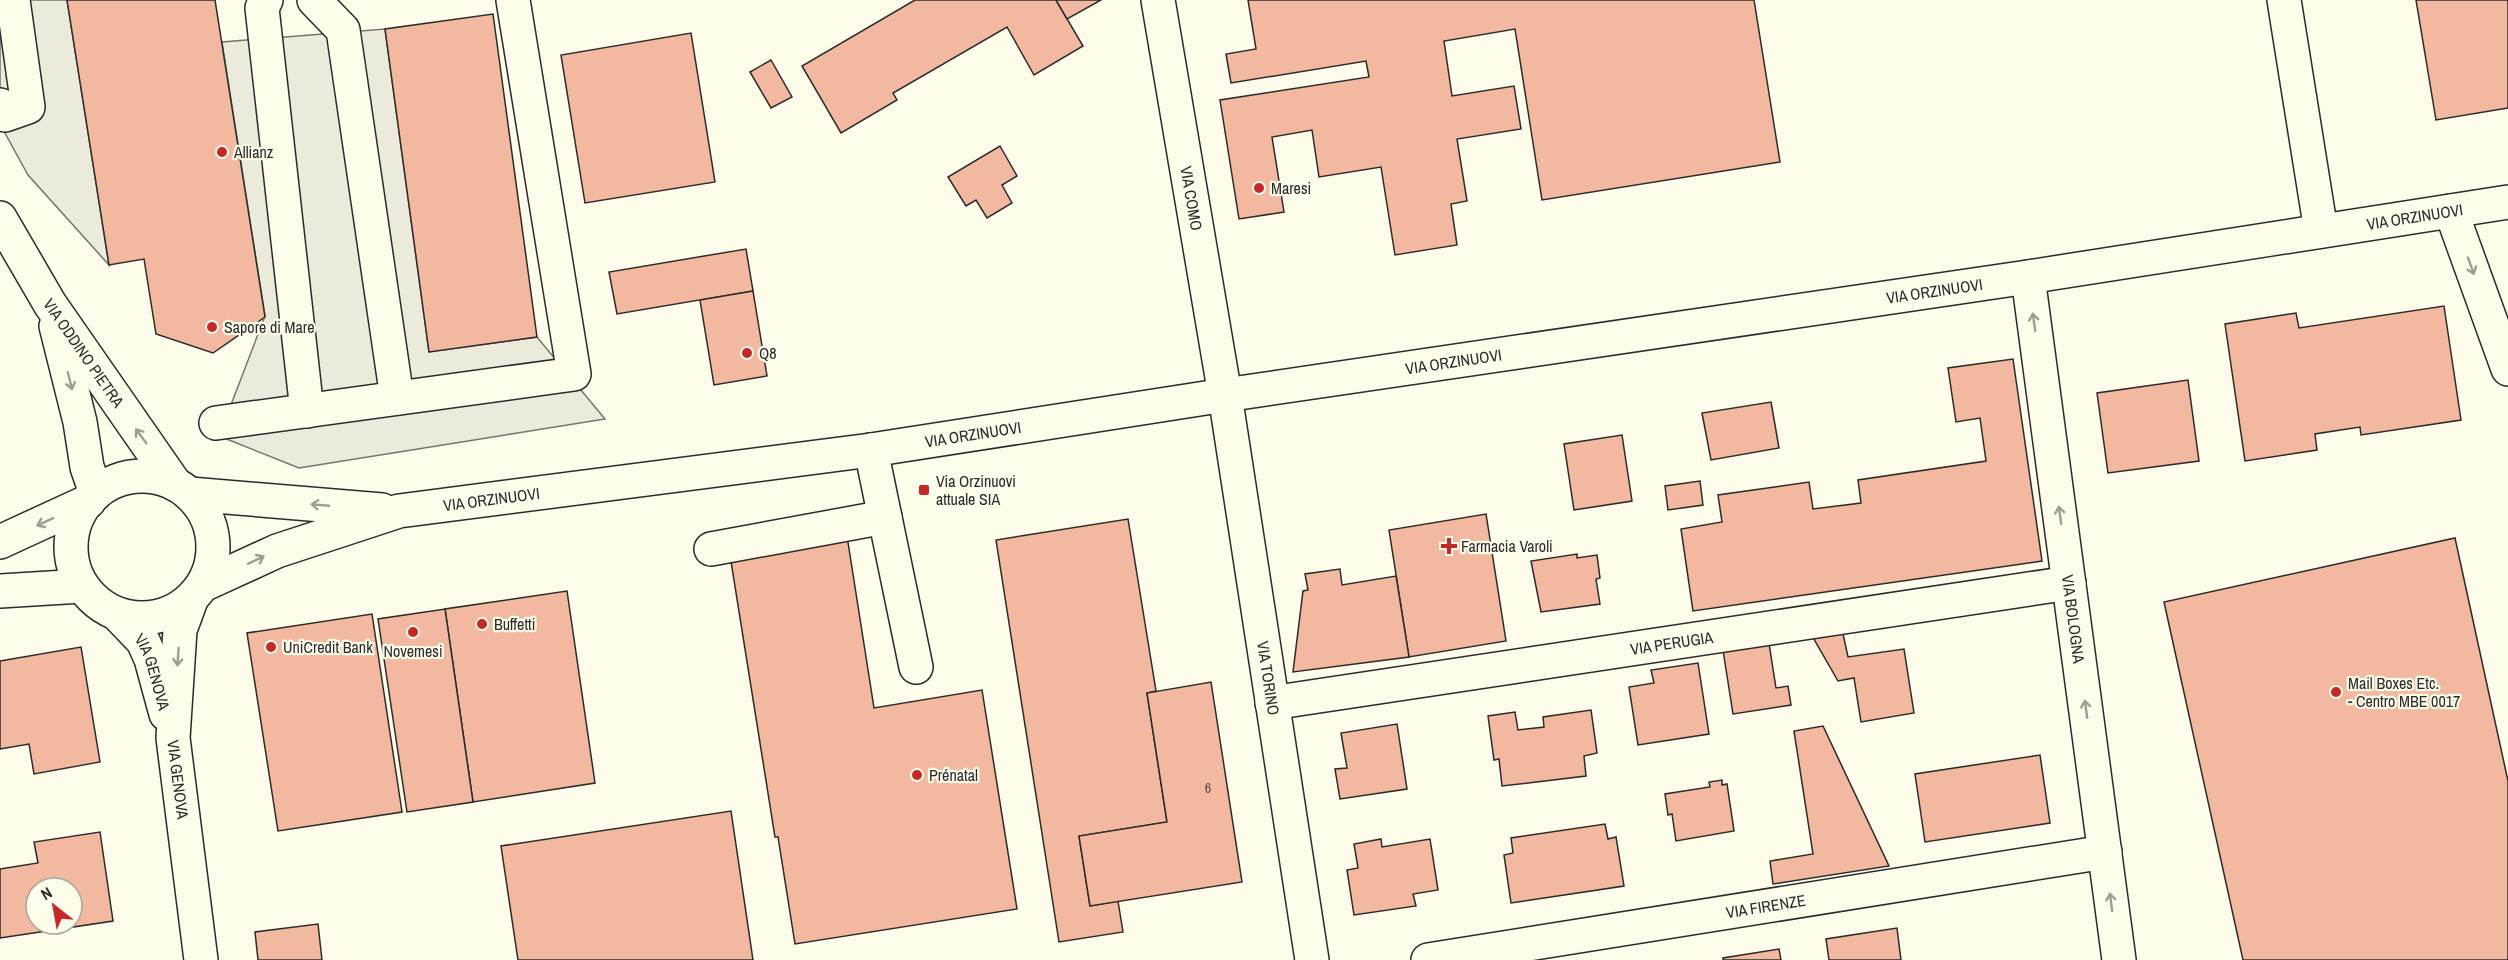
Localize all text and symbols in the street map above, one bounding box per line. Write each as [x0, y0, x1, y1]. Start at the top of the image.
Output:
place label: Allianz [233, 141, 274, 163]
marker: Allianz [215, 145, 229, 159]
street label: VIA COMO [1175, 164, 1208, 232]
place label: Maresi [1271, 177, 1311, 199]
marker: Maresi [1252, 181, 1266, 195]
street label: VIA ORZINUOVI [2365, 198, 2464, 235]
one-way arrow [2466, 256, 2477, 275]
street label: VIA ORZINUOVI [1885, 273, 1984, 309]
street label: VIA ODDINO PIETRA [38, 294, 130, 412]
one-way arrow [2029, 313, 2040, 332]
place label: Sapore di Mare [224, 316, 314, 338]
marker: Sapore di Mare [205, 320, 219, 334]
place label: Q8 [759, 342, 777, 364]
street label: VIA ORZINUOVI [1404, 343, 1503, 379]
marker: Q8 [740, 346, 754, 360]
one-way arrow [64, 372, 76, 391]
street label: VIA ORZINUOVI [923, 416, 1023, 452]
one-way arrow [135, 429, 147, 445]
place label: Via Orzinuovi attuale SIA [936, 470, 1016, 510]
street label: VIA ORZINUOVI [442, 482, 541, 516]
marker: Via Orzinuovi attuale SIA [917, 483, 931, 497]
one-way arrow [310, 499, 330, 510]
one-way arrow [2054, 506, 2065, 526]
one-way arrow [36, 517, 54, 529]
place label: Farmacia Varoli [1461, 535, 1553, 557]
marker: Farmacia Varoli [1442, 539, 1456, 553]
one-way arrow [247, 554, 265, 566]
street label: VIA BOLOGNA [2057, 573, 2090, 665]
place label: Buffetti [494, 613, 535, 635]
marker: Buffetti [475, 617, 489, 631]
marker: Novemesi [406, 625, 420, 639]
street label: VIA PERUGIA [1629, 626, 1715, 660]
street label: VIA GENOVA [130, 628, 175, 713]
place label: UniCredit Bank [283, 636, 373, 658]
street label: VIA TORINO [1252, 639, 1285, 717]
marker: UniCredit Bank [264, 640, 278, 654]
place label: Novemesi [383, 640, 443, 662]
one-way arrow [172, 646, 183, 666]
place label: Mail Boxes Etc. - Centro MBE 0017 [2348, 672, 2460, 712]
marker: Mail Boxes Etc. - Centro MBE 0017 [2329, 685, 2343, 699]
one-way arrow [2080, 699, 2091, 719]
street label: VIA GENOVA [162, 739, 194, 820]
place label: Prénatal [929, 764, 978, 786]
marker: Prénatal [910, 768, 924, 782]
house number: 6 [1205, 779, 1211, 797]
north arrow [24, 876, 84, 936]
text: N [37, 881, 56, 905]
street label: VIA FIRENZE [1724, 889, 1807, 923]
one-way arrow [2105, 893, 2116, 912]

